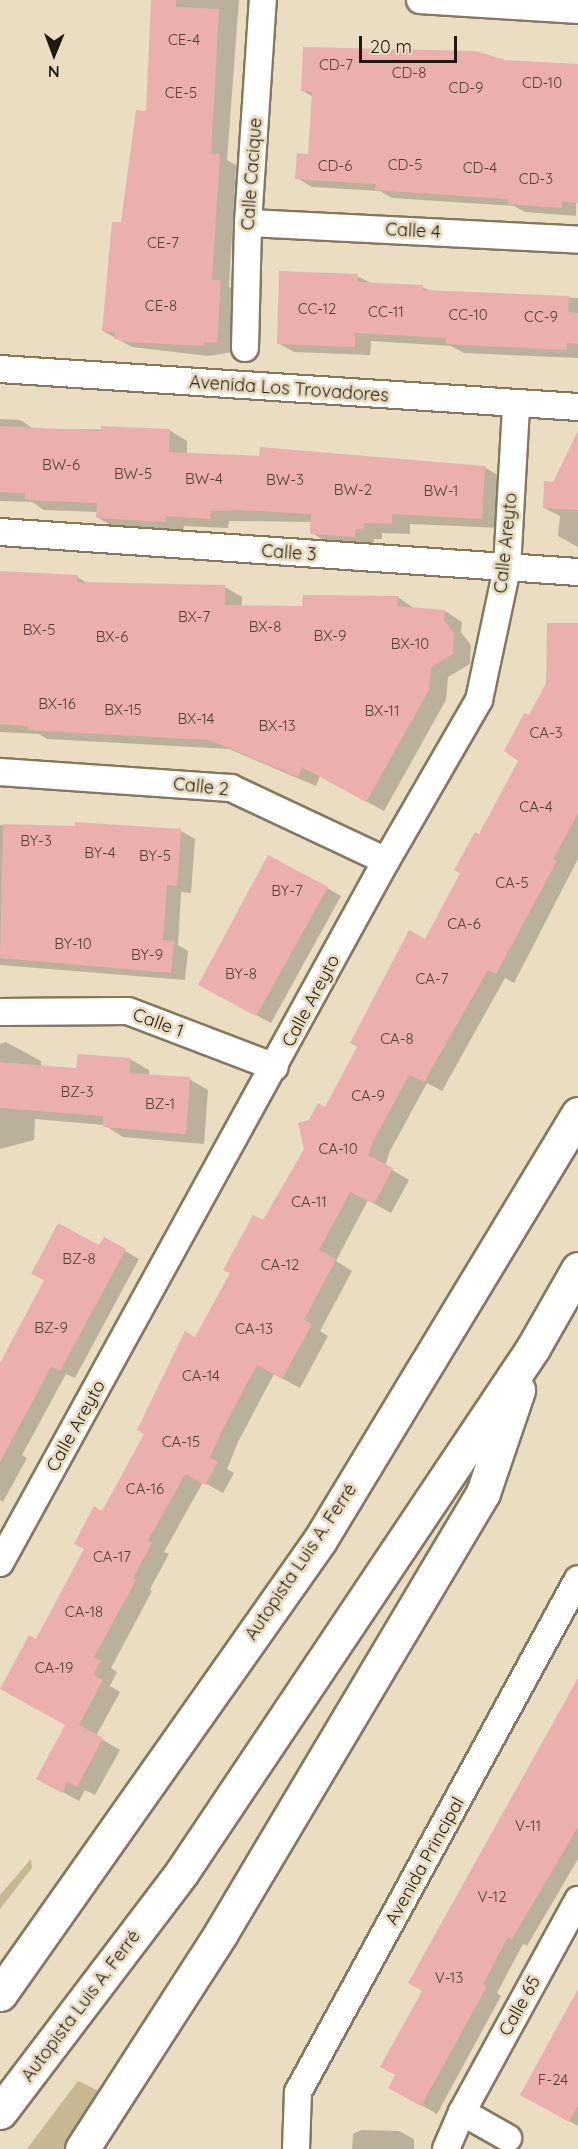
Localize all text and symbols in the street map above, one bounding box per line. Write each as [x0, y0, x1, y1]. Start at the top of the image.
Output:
north arrow [24, 24, 84, 84]
scale bar [362, 24, 460, 62]
house number: CE-4 [168, 31, 200, 49]
text: 20 m [370, 35, 412, 58]
house number: CD-7 [319, 56, 353, 74]
text: N [48, 62, 60, 82]
house number: CD-8 [392, 64, 426, 82]
house number: CD-10 [522, 74, 562, 92]
house number: CD-9 [449, 79, 483, 97]
house number: CE-5 [165, 84, 197, 102]
street label: Calle Cacique [237, 117, 267, 231]
house number: CD-5 [388, 156, 422, 174]
house number: CD-6 [318, 157, 352, 175]
house number: CD-4 [463, 159, 497, 177]
house number: CD-3 [519, 170, 553, 188]
street label: Calle 4 [385, 219, 441, 243]
house number: CE-7 [147, 234, 179, 252]
house number: CE-8 [145, 297, 177, 315]
house number: CC-12 [298, 300, 336, 318]
house number: CC-11 [368, 303, 404, 321]
house number: CC-10 [448, 306, 488, 324]
house number: CC-9 [524, 308, 558, 326]
street label: Avenida Los Trovadores [189, 371, 389, 407]
house number: BW-6 [42, 456, 80, 474]
house number: BW-5 [114, 465, 152, 483]
house number: BW-4 [185, 470, 223, 488]
house number: BW-3 [266, 471, 304, 489]
house number: BW-2 [334, 481, 372, 499]
house number: BW-1 [424, 482, 458, 500]
street label: Calle Areyto [490, 492, 522, 594]
street label: Calle 3 [261, 540, 317, 566]
house number: BX-7 [178, 608, 210, 626]
house number: BX-8 [249, 618, 281, 636]
house number: BX-5 [23, 621, 55, 639]
house number: BX-9 [314, 627, 346, 645]
house number: BX-6 [96, 628, 128, 646]
house number: BX-10 [391, 635, 429, 653]
house number: BX-16 [38, 695, 76, 713]
house number: BX-15 [104, 701, 142, 719]
house number: BX-11 [365, 702, 399, 720]
house number: BX-14 [177, 710, 215, 728]
house number: BX-13 [258, 717, 296, 735]
house number: CA-3 [529, 724, 563, 742]
street label: Calle 2 [172, 773, 230, 801]
house number: CA-4 [519, 798, 553, 816]
house number: BY-3 [20, 832, 52, 850]
house number: BY-4 [84, 844, 116, 862]
house number: BY-5 [139, 847, 171, 865]
house number: CA-5 [495, 874, 529, 892]
house number: BY-7 [271, 882, 303, 900]
house number: CA-6 [447, 915, 481, 933]
house number: BY-10 [54, 935, 92, 953]
house number: BY-9 [131, 946, 163, 964]
street label: Calle Areyto [278, 951, 344, 1051]
house number: BY-8 [225, 965, 257, 983]
house number: CA-7 [415, 970, 449, 988]
street label: Calle 1 [130, 1004, 186, 1042]
house number: CA-8 [380, 1030, 414, 1048]
house number: BZ-3 [60, 1083, 94, 1101]
house number: CA-9 [351, 1087, 385, 1105]
house number: BZ-1 [145, 1095, 175, 1113]
house number: CA-10 [318, 1140, 358, 1158]
house number: CA-11 [291, 1193, 327, 1211]
house number: BZ-8 [62, 1250, 96, 1268]
house number: CA-12 [261, 1256, 299, 1274]
house number: BZ-9 [34, 1319, 68, 1337]
house number: CA-13 [235, 1320, 273, 1338]
house number: CA-14 [182, 1367, 220, 1385]
street label: Calle Areyto [42, 1377, 110, 1475]
house number: CA-15 [162, 1433, 200, 1451]
house number: CA-16 [126, 1480, 164, 1498]
street label: Autopista Luis A. Ferré [241, 1480, 361, 1644]
house number: CA-17 [93, 1548, 131, 1566]
house number: CA-18 [65, 1603, 103, 1621]
house number: CA-19 [35, 1659, 73, 1677]
street label: Avenida Principal [381, 1793, 469, 1929]
house number: V-11 [515, 1817, 541, 1835]
house number: V-12 [478, 1888, 506, 1906]
street label: Autopista Luis A. Ferré [17, 1926, 145, 2086]
house number: V-13 [435, 1969, 463, 1987]
street label: Calle 65 [495, 1972, 545, 2040]
house number: F-24 [538, 2071, 568, 2089]

